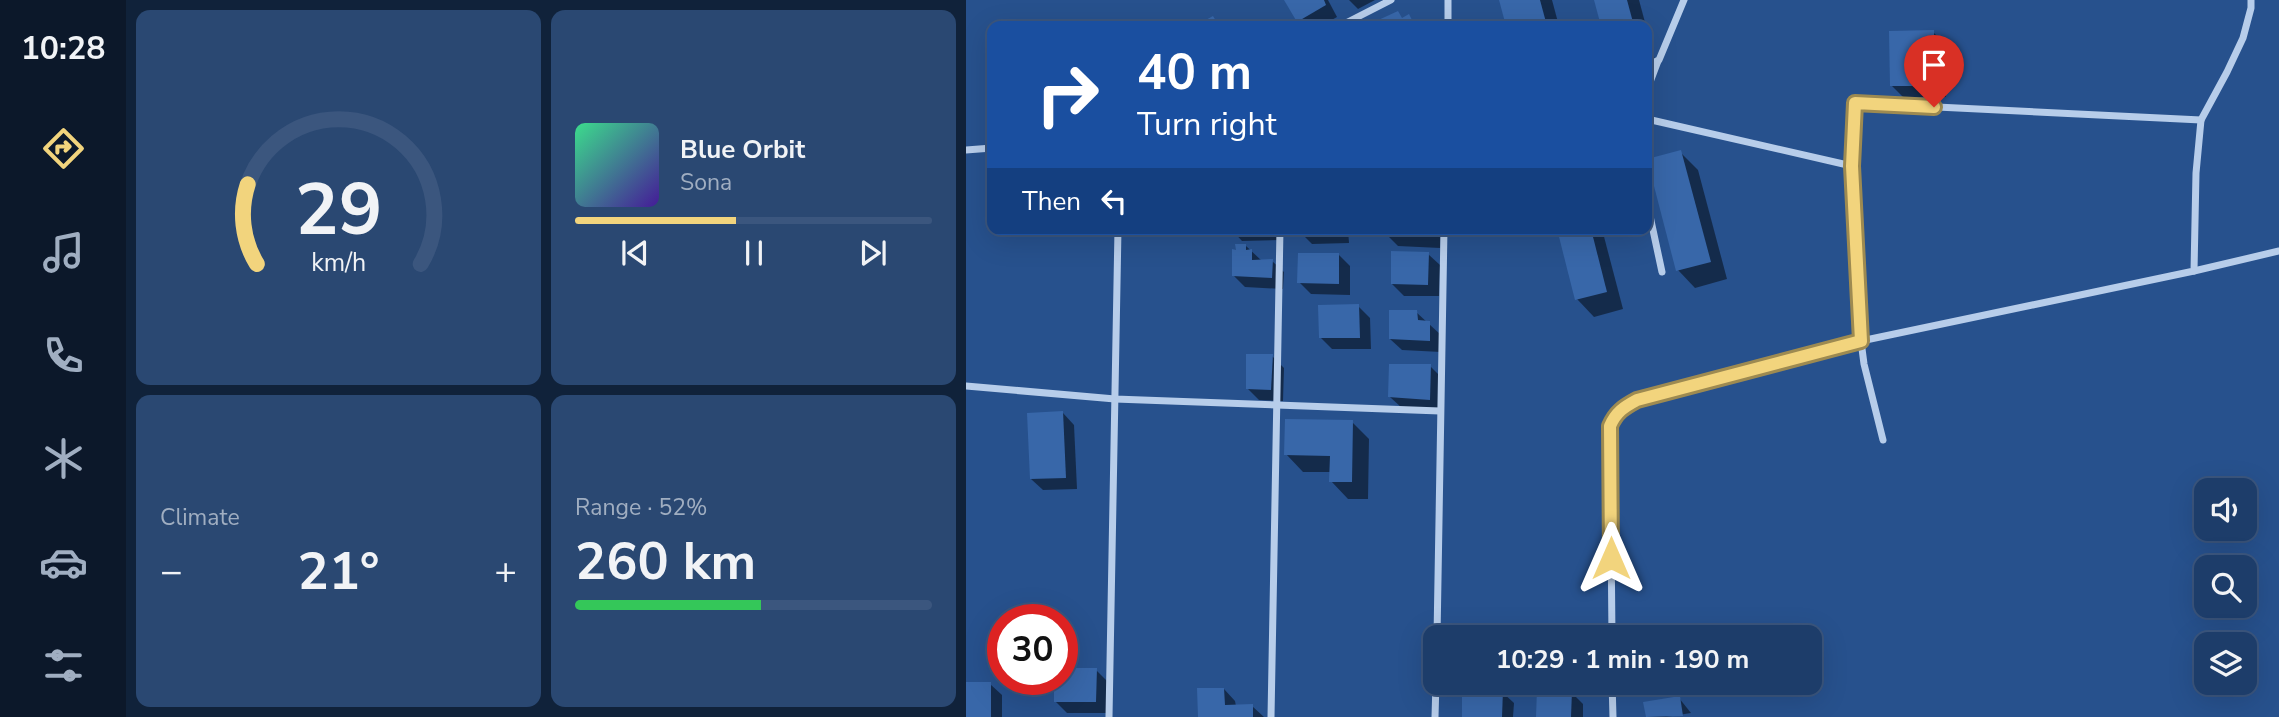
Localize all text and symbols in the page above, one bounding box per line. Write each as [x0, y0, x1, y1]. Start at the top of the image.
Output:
text: 10:28 [21, 27, 105, 70]
pin [1904, 35, 1964, 107]
text: 40 m [1137, 39, 1252, 106]
icon: arrive [1915, 46, 1953, 84]
icon: right [1022, 49, 1113, 140]
text: Turn right [1137, 103, 1277, 146]
icon: directions [39, 124, 88, 173]
text: Blue Orbit [680, 132, 805, 167]
text: 29 [295, 160, 382, 260]
text: Sona [680, 167, 732, 198]
icon: left [1095, 182, 1133, 220]
text: Then [1022, 184, 1081, 219]
icon: music [39, 228, 88, 277]
icon: previous [616, 234, 654, 272]
icon: pause [735, 234, 773, 272]
icon: next [854, 234, 892, 272]
text: km/h [311, 246, 366, 280]
icon: phone [39, 331, 88, 380]
icon: climate [39, 434, 88, 483]
map controls [2194, 478, 2257, 695]
button: sound [2194, 478, 2257, 541]
text: Range · 52% [575, 492, 707, 523]
text: Climate [160, 502, 240, 533]
position arrow [1574, 521, 1648, 595]
text: 260 km [575, 526, 756, 597]
text: 21° [297, 536, 380, 607]
icon: car [39, 538, 88, 587]
text: − [160, 546, 183, 597]
text: + [494, 546, 517, 597]
button: search [2194, 555, 2257, 618]
speed limit sign: 30 [987, 604, 1078, 695]
button: layers [2194, 632, 2257, 695]
icon: filters [39, 641, 88, 690]
text: 10:29 · 1 min · 190 m [1496, 642, 1749, 677]

